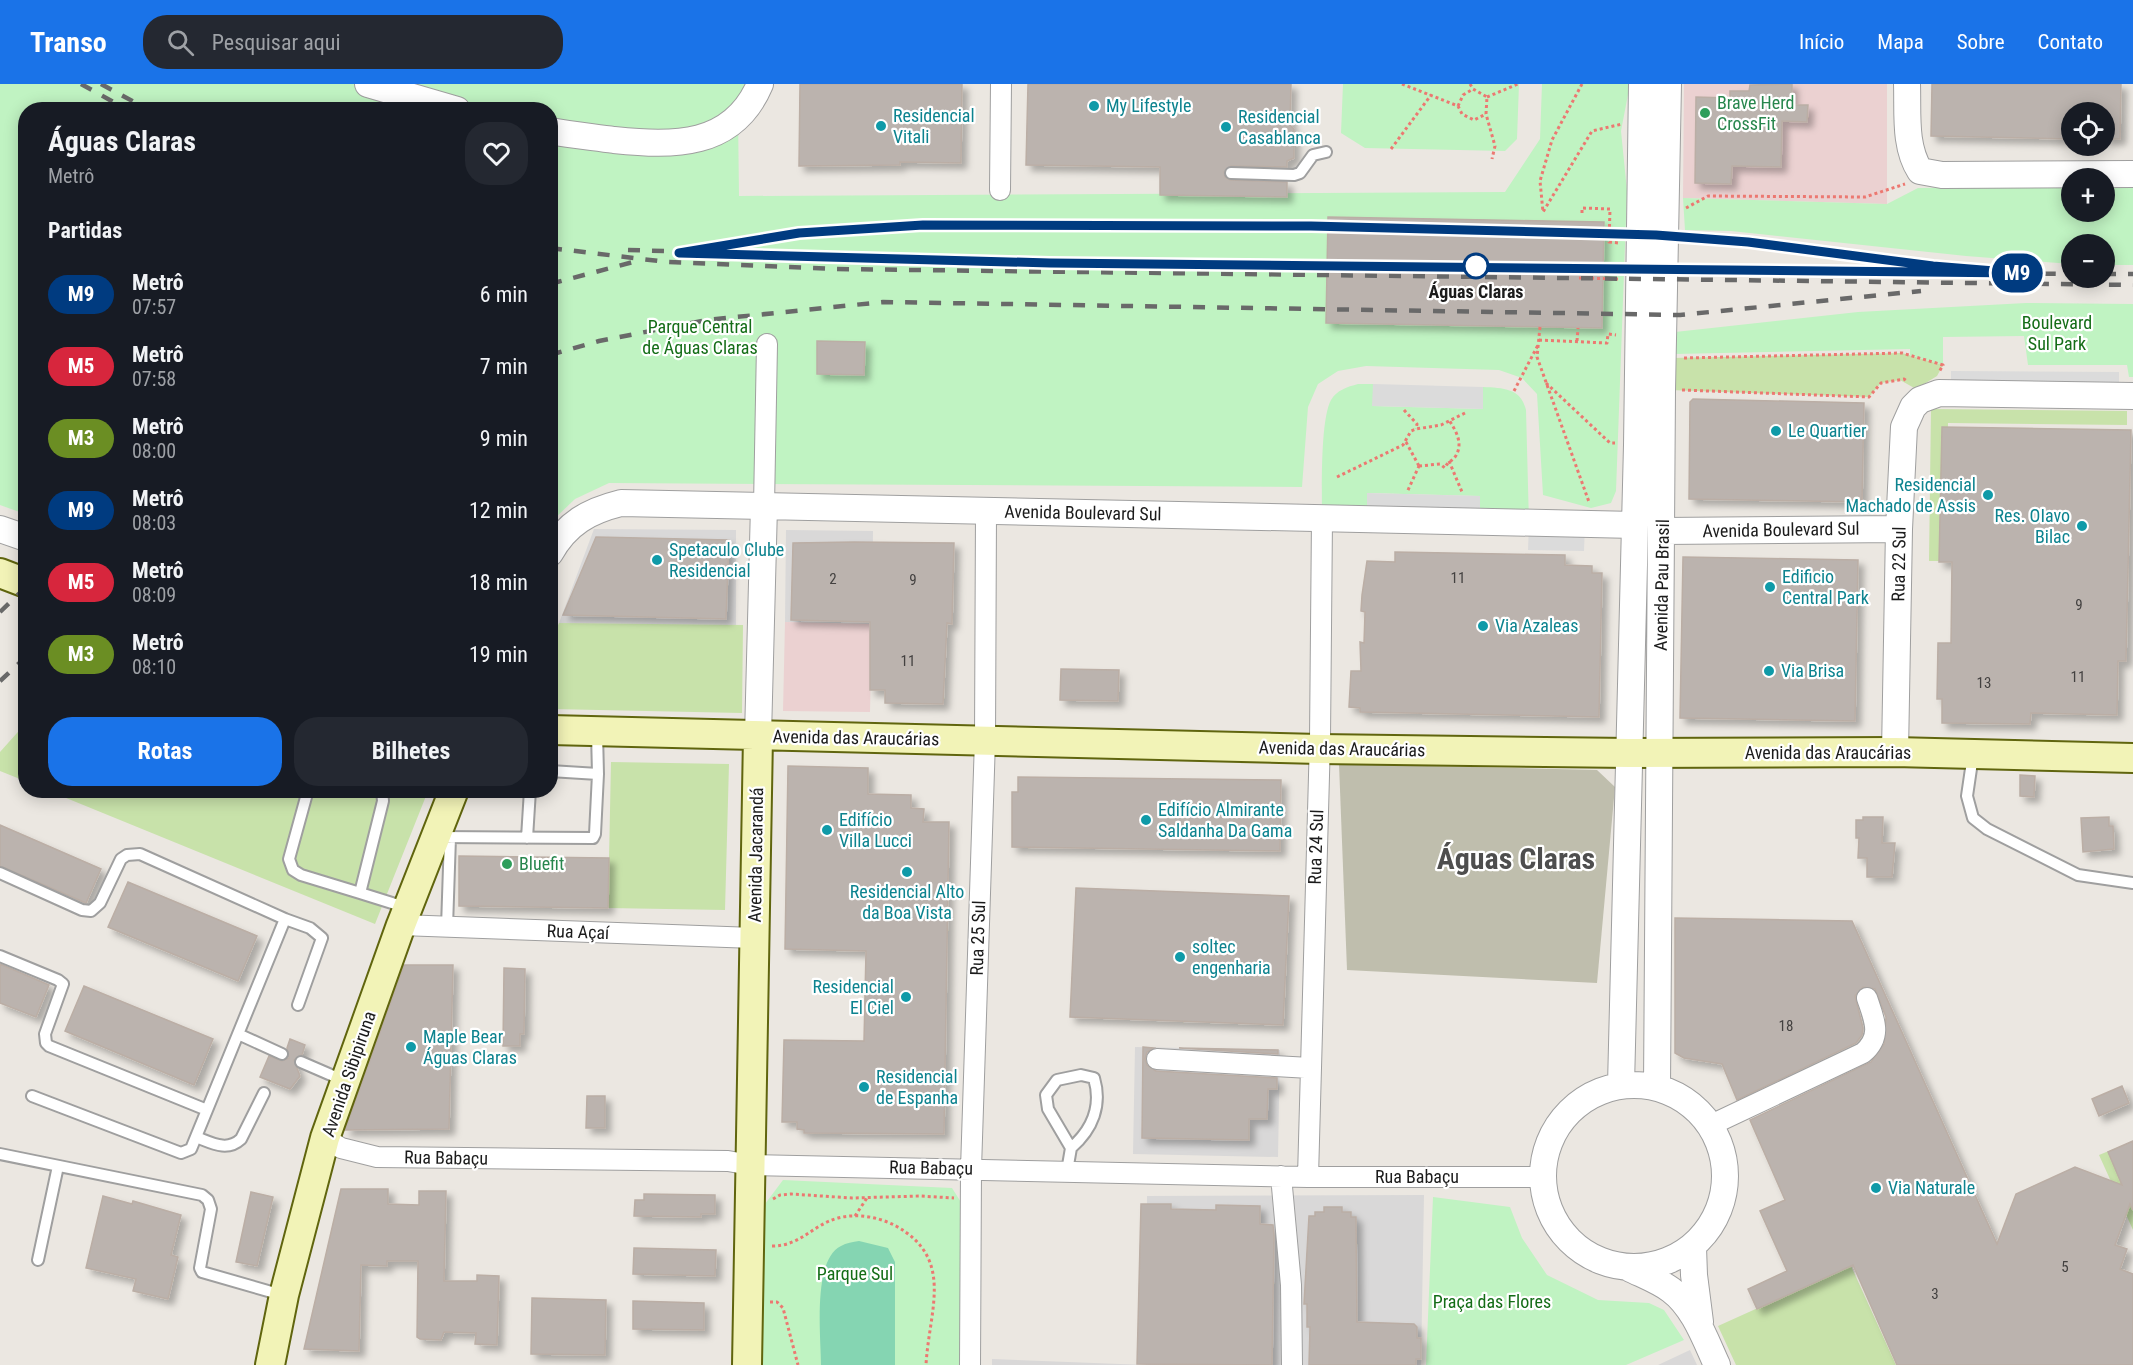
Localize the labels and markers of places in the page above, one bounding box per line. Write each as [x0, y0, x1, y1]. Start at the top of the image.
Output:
place label: Brave Herd CrossFit [1717, 92, 1794, 134]
place label: My Lifestyle [1106, 95, 1191, 116]
marker: My Lifestyle [1087, 99, 1101, 113]
place label: Residencial Vitali [893, 105, 975, 147]
place label: Residencial Casablanca [1238, 106, 1321, 148]
marker: Brave Herd CrossFit [1698, 106, 1712, 120]
marker: Residencial Vitali [874, 119, 888, 133]
marker: Residencial Casablanca [1219, 120, 1233, 134]
marker: Águas Claras [1463, 253, 1489, 279]
place label: Águas Claras [1428, 281, 1524, 302]
place label: Le Quartier [1788, 420, 1867, 441]
marker: Le Quartier [1769, 424, 1783, 438]
place label: Residencial Machado de Assis [1845, 474, 1976, 516]
marker: Residencial Machado de Assis [1981, 488, 1995, 502]
place label: Res. OIavo Bilac [1995, 505, 2070, 547]
marker: Res. OIavo Bilac [2075, 519, 2089, 533]
place label: Spetaculo Clube Residencial [669, 539, 784, 581]
marker: Spetaculo Clube Residencial [650, 553, 664, 567]
place label: Edificio Central Park [1782, 566, 1869, 608]
marker: Edificio Central Park [1763, 580, 1777, 594]
place label: Via Azaleas [1495, 615, 1578, 636]
marker: Via Azaleas [1476, 619, 1490, 633]
place label: Via Brisa [1781, 660, 1844, 681]
marker: Via Brisa [1762, 664, 1776, 678]
place label: Edifício Almirante Saldanha Da Gama [1158, 799, 1292, 841]
place label: Edifício Villa Lucci [839, 809, 912, 851]
marker: Edifício Almirante Saldanha Da Gama [1139, 813, 1153, 827]
marker: Edifício Villa Lucci [820, 823, 834, 837]
place label: Bluefit [519, 853, 564, 874]
marker: Bluefit [500, 857, 514, 871]
marker: Residencial Alto da Boa Vista [900, 865, 914, 879]
place label: Residencial Alto da Boa Vista [850, 881, 964, 923]
place label: soltec engenharia [1192, 936, 1271, 978]
marker: soltec engenharia [1173, 950, 1187, 964]
place label: Residencial El Ciel [812, 976, 894, 1018]
marker: Residencial El Ciel [899, 990, 913, 1004]
place label: Maple Bear Águas Claras [423, 1026, 517, 1068]
marker: Maple Bear Águas Claras [404, 1040, 418, 1054]
place label: Residencial de Espanha [876, 1066, 958, 1108]
marker: Residencial de Espanha [857, 1080, 871, 1094]
place label: Via Naturale [1888, 1177, 1975, 1198]
marker: Via Naturale [1869, 1181, 1883, 1195]

